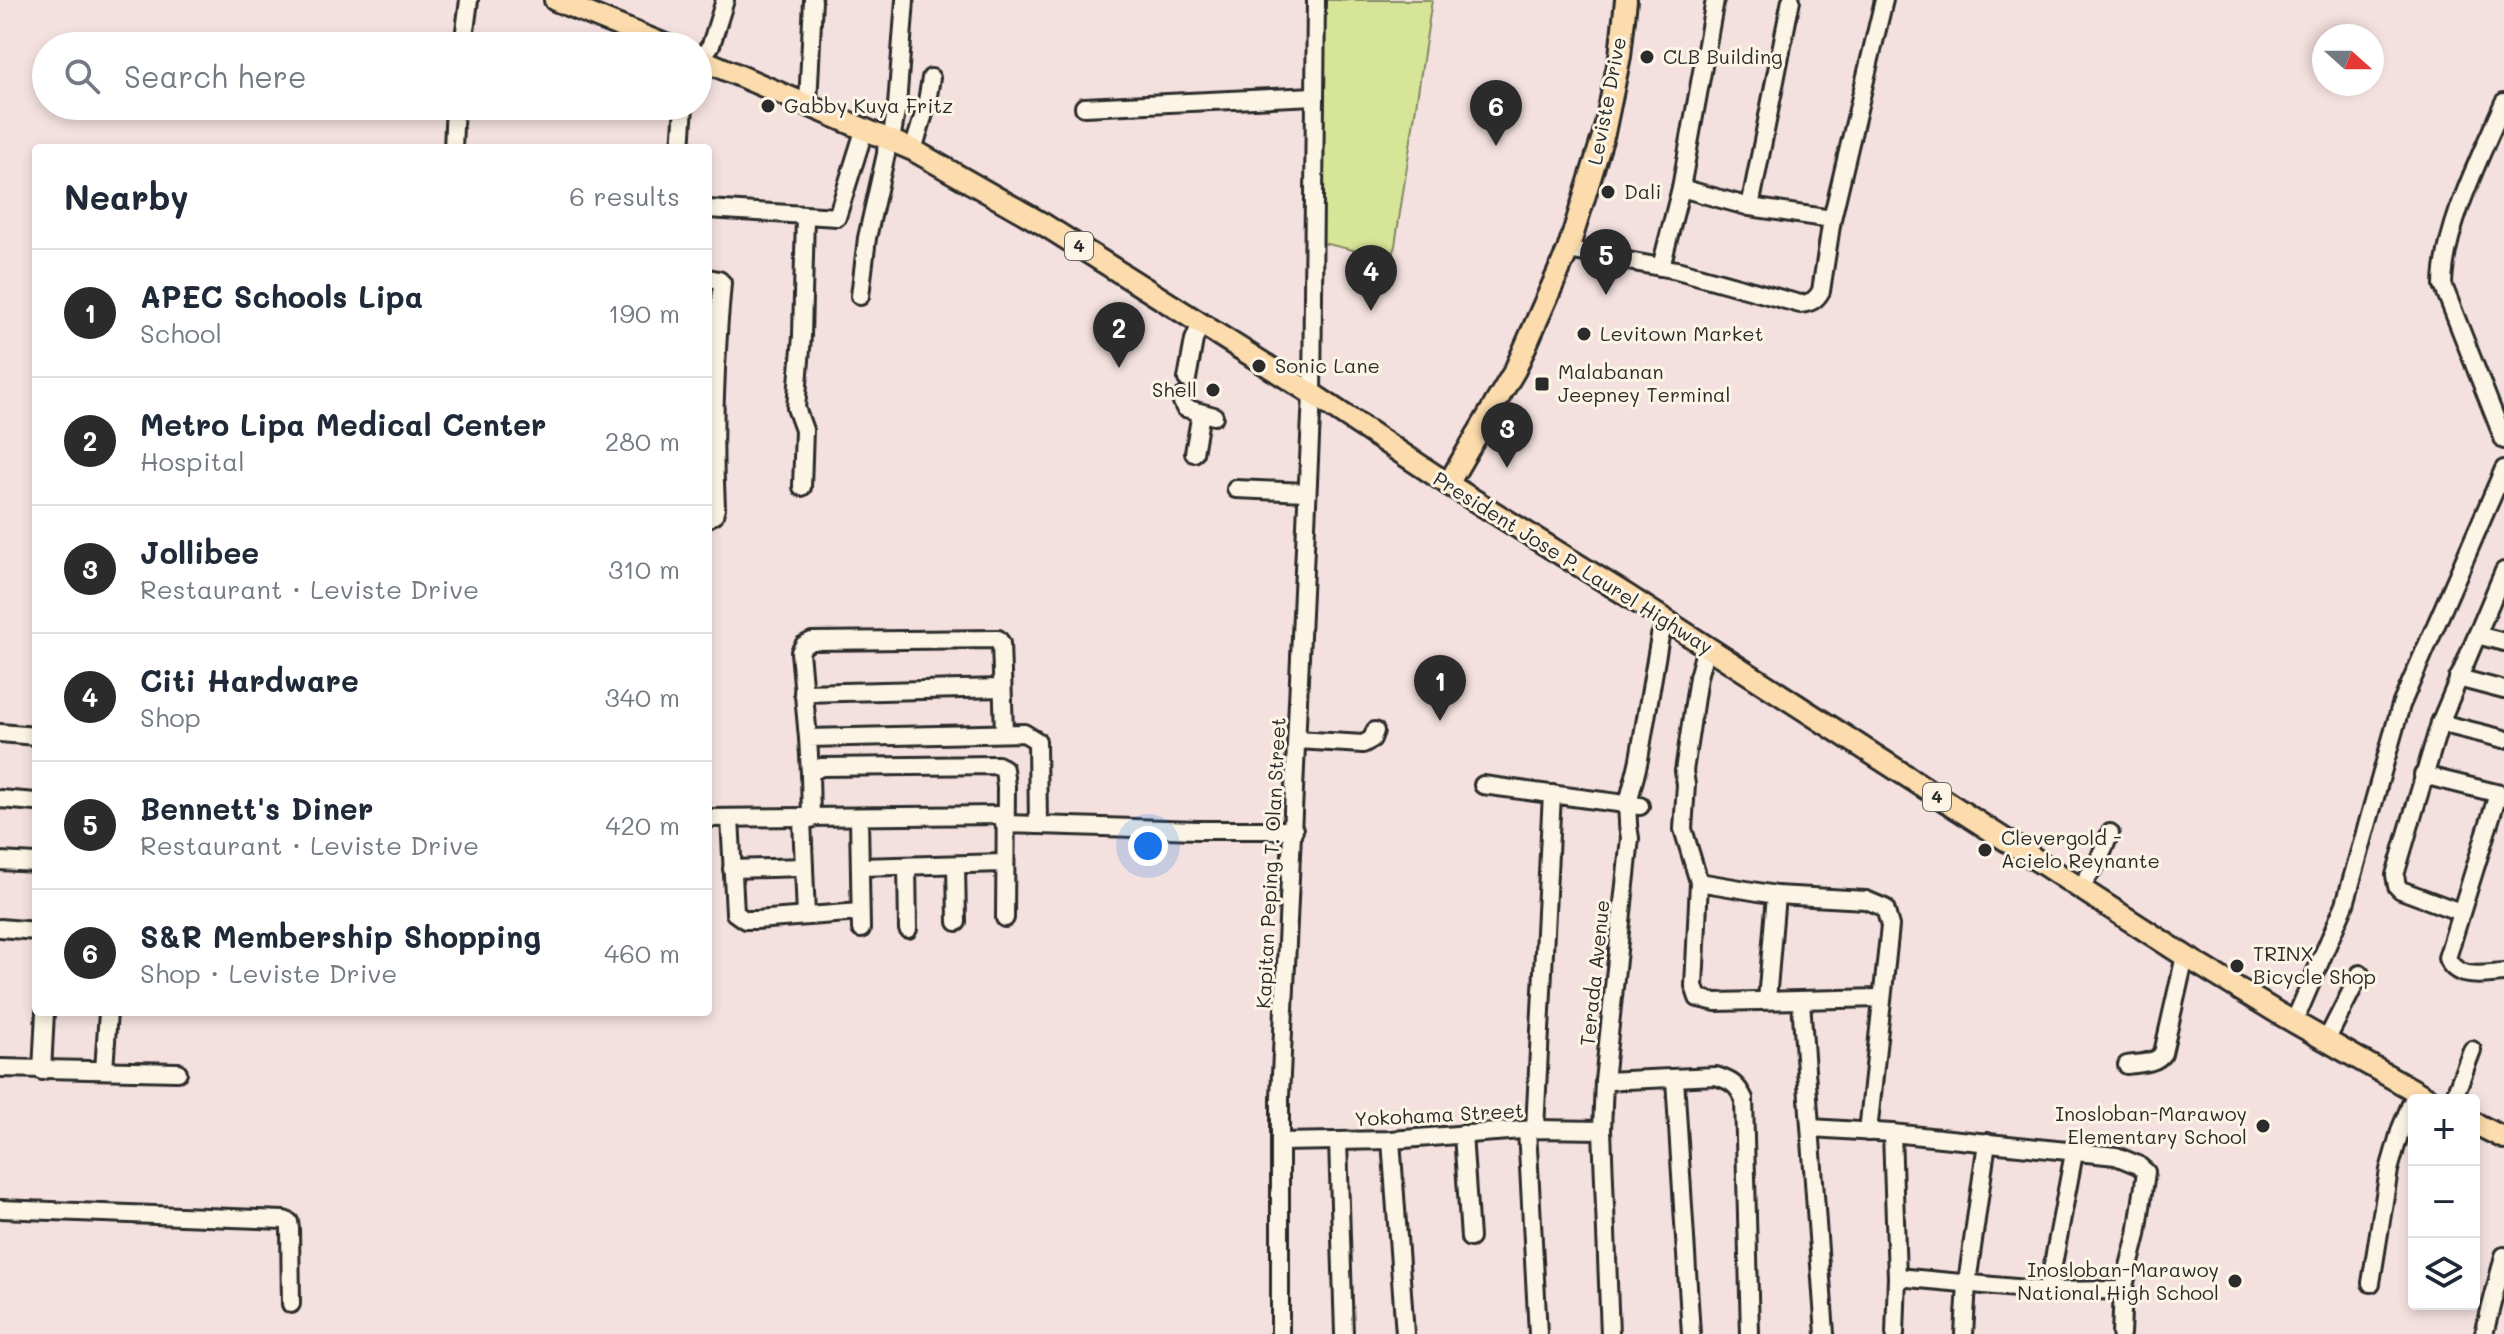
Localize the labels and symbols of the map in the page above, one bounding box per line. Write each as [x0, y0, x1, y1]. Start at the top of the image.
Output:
north arrow [2312, 24, 2384, 96]
street label: Leviste Drive [1581, 35, 1631, 167]
place label: CLB Building [1663, 43, 1783, 69]
marker: CLB Building [1638, 48, 1656, 66]
pin: 6 [1470, 80, 1522, 146]
place label: Gabby Kuya Fritz [784, 92, 953, 118]
marker: Gabby Kuya Fritz [759, 97, 777, 115]
place label: Dali [1624, 178, 1661, 204]
marker: Dali [1599, 183, 1617, 201]
pin: 5 [1580, 229, 1632, 295]
road number: 4 [1065, 232, 1093, 260]
pin: 4 [1345, 245, 1397, 311]
pin: 2 [1093, 302, 1145, 368]
place label: Levitown Market [1600, 320, 1764, 346]
marker: Levitown Market [1575, 325, 1593, 343]
place label: Sonic Lane [1275, 352, 1380, 378]
marker: Sonic Lane [1250, 357, 1268, 375]
place label: Malabanan Jeepney Terminal [1558, 358, 1731, 407]
marker: Malabanan Jeepney Terminal [1533, 375, 1551, 393]
place label: Shell [1152, 376, 1197, 402]
marker: Shell [1204, 381, 1222, 399]
pin: 3 [1481, 402, 1533, 468]
street label: President Jose P. Laurel Highway [1429, 465, 1718, 659]
pin: 1 [1414, 655, 1466, 721]
street label: Kapitan Peping T. Olan Street [1249, 717, 1291, 1009]
road number: 4 [1923, 783, 1951, 811]
place label: Clevergold - Acielo Reynante [2001, 824, 2160, 873]
your location [1128, 826, 1168, 866]
marker: Clevergold - Acielo Reynante [1976, 841, 1994, 859]
street label: Terada Avenue [1573, 899, 1615, 1047]
place label: TRINX Bicycle Shop [2253, 940, 2376, 989]
marker: TRINX Bicycle Shop [2228, 957, 2246, 975]
street label: Yokohama Street [1354, 1097, 1524, 1131]
place label: Inosloban-Marawoy Elementary School [2055, 1100, 2247, 1149]
marker: Inosloban-Marawoy Elementary School [2254, 1117, 2272, 1135]
place label: Inosloban-Marawoy National High School [2017, 1256, 2219, 1305]
marker: Inosloban-Marawoy National High School [2226, 1272, 2244, 1290]

